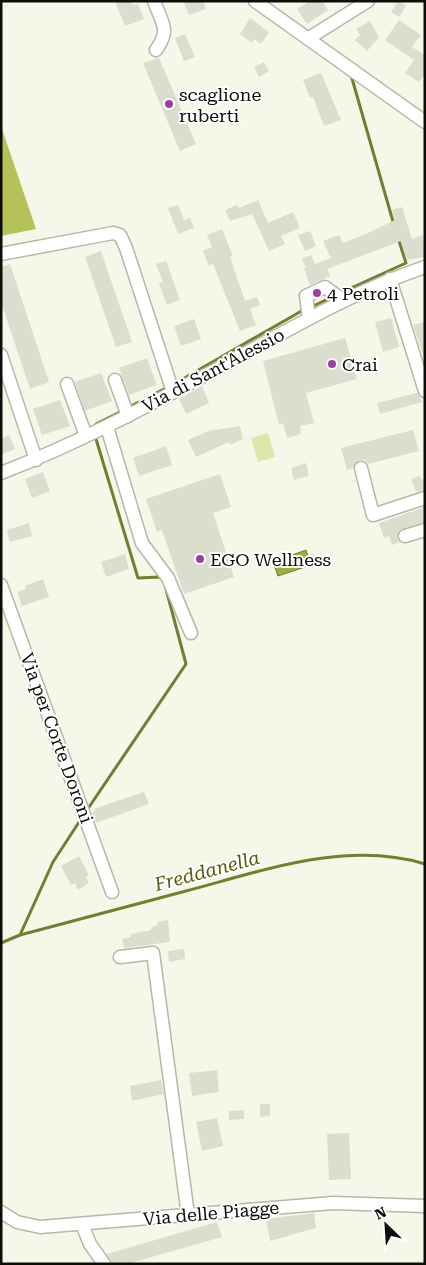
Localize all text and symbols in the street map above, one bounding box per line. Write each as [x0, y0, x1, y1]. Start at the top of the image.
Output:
place label: scaglione ruberti [179, 84, 261, 126]
marker: scaglione ruberti [163, 98, 175, 110]
place label: 4 Petroli [327, 283, 399, 304]
marker: 4 Petroli [311, 287, 323, 299]
street label: Via di Sant'Alessio [138, 324, 288, 416]
place label: Crai [342, 354, 378, 375]
marker: Crai [326, 358, 338, 370]
place label: EGO Wellness [210, 549, 331, 570]
marker: EGO Wellness [194, 553, 206, 565]
street label: Via per Corte Doroni [16, 650, 98, 826]
water label: Freddanella [151, 846, 262, 896]
street label: Via delle Piagge [142, 1197, 280, 1229]
north arrow [361, 1200, 411, 1250]
text: N [372, 1204, 389, 1223]

